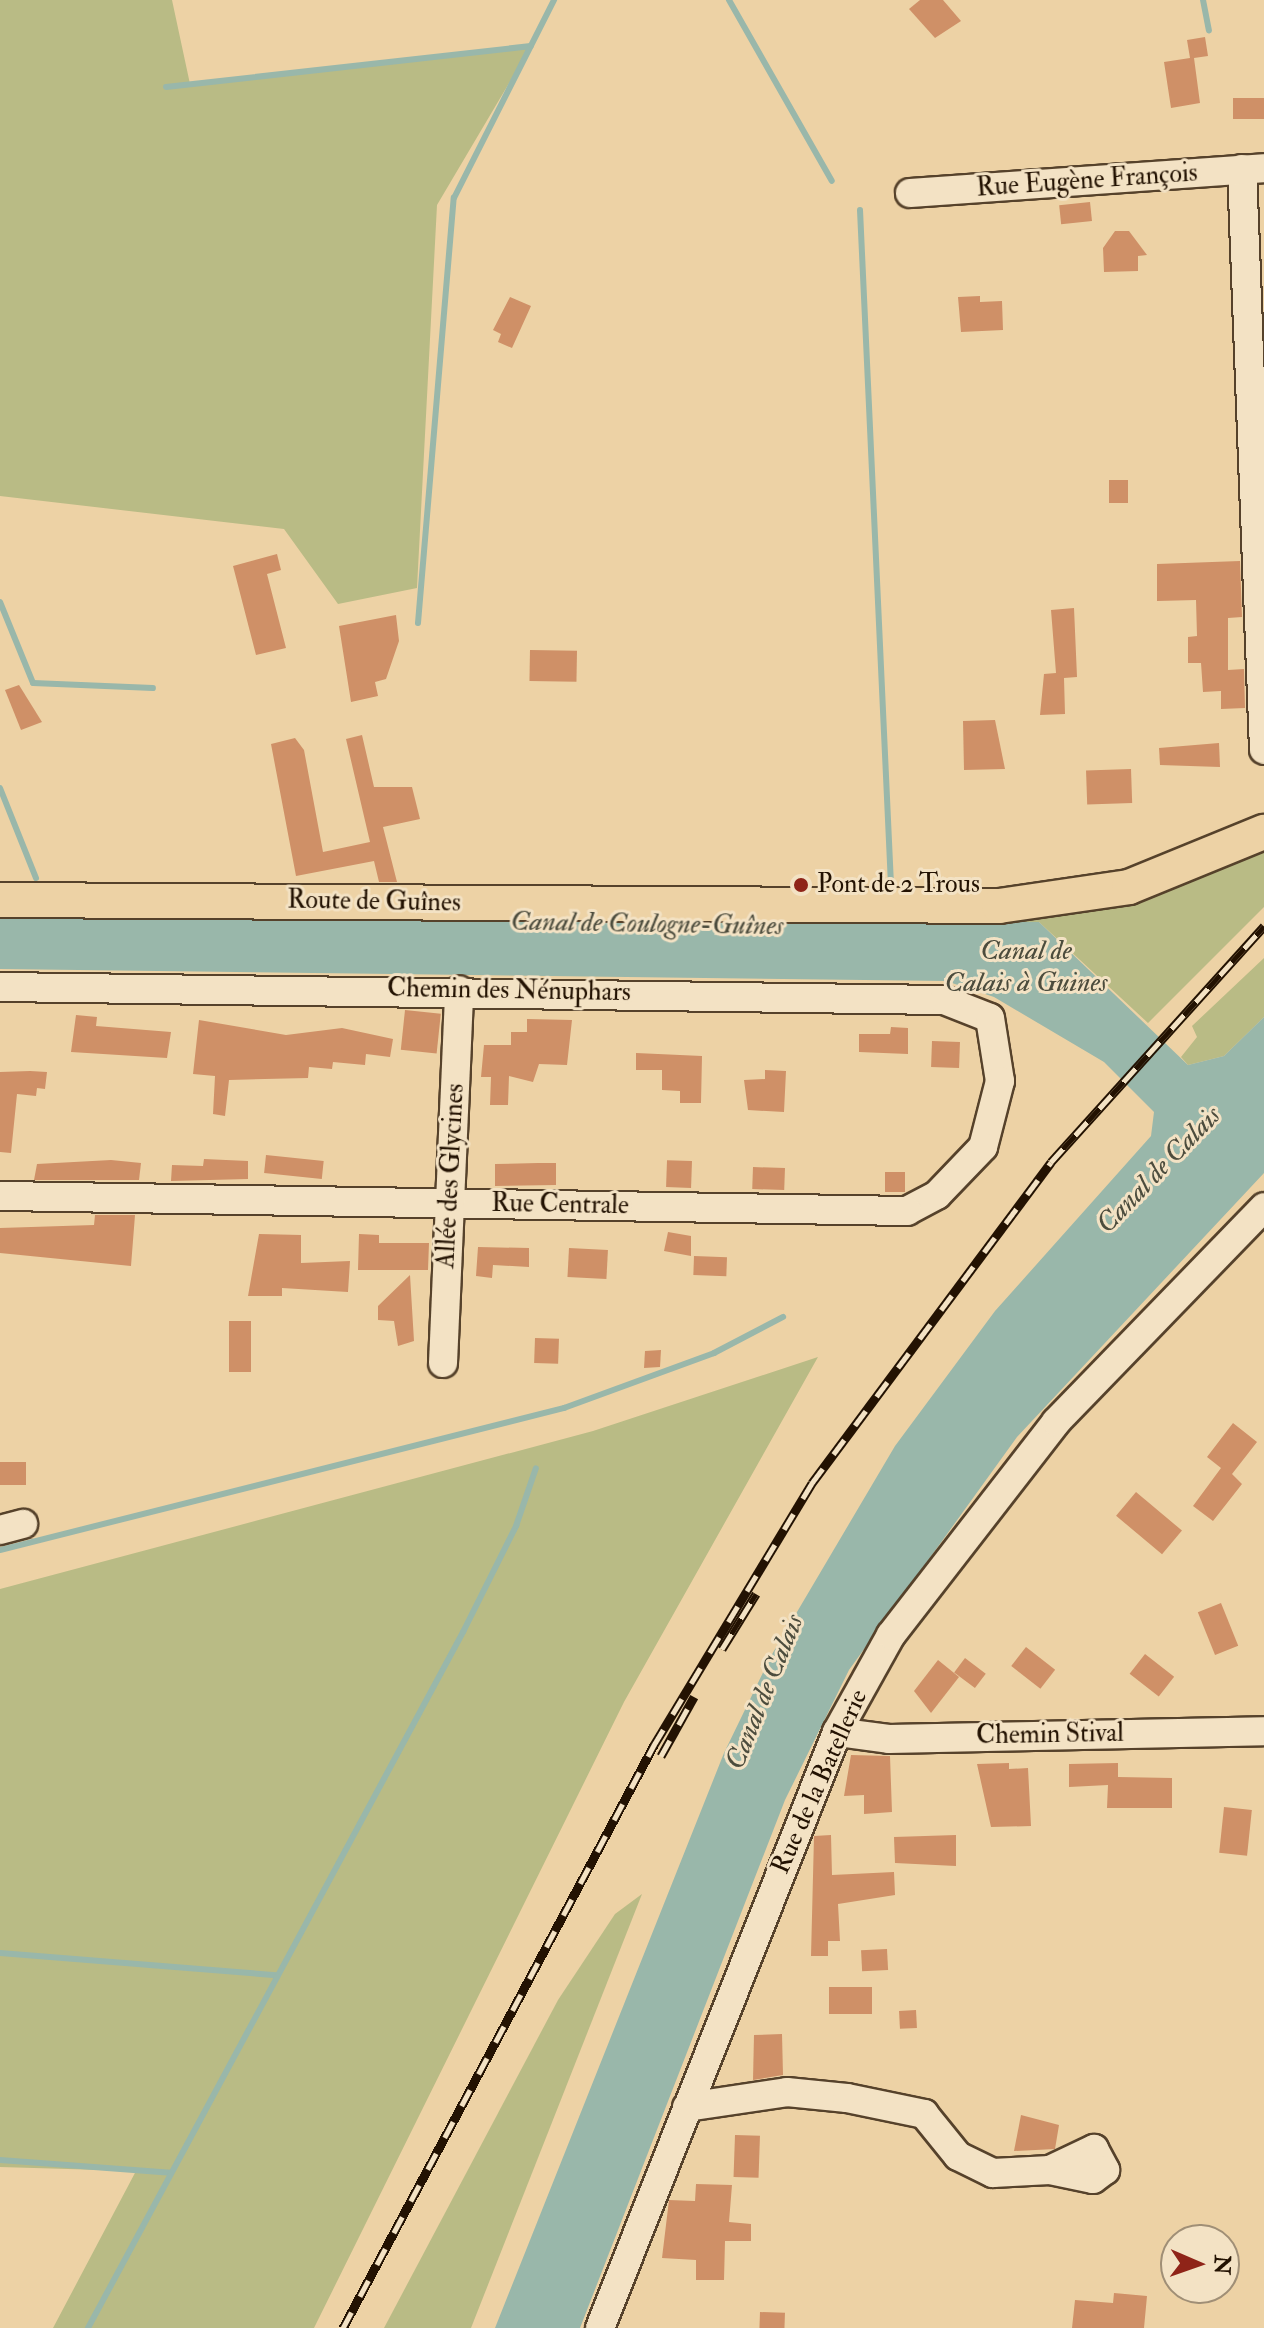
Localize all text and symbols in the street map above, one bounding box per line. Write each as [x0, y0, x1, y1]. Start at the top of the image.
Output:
street label: Rue Eugène François [975, 158, 1199, 204]
place label: Pont de 2 Trous [817, 869, 980, 901]
marker: Pont de 2 Trous [792, 876, 810, 894]
street label: Route de Guînes [287, 885, 461, 919]
water label: Canal de Coulogne-Guînes [510, 905, 784, 943]
water label: Canal de Calais à Guines [944, 934, 1108, 1000]
street label: Chemin des Nénuphars [387, 973, 631, 1009]
street label: Allée des Glycines [431, 1083, 471, 1269]
water label: Canal de Calais [1090, 1099, 1228, 1241]
street label: Rue Centrale [491, 1188, 629, 1222]
water label: Canal de Calais [719, 1609, 811, 1775]
street label: Rue de la Batellerie [765, 1685, 875, 1879]
street label: Chemin Stival [976, 1718, 1124, 1752]
north arrow [1160, 2224, 1240, 2304]
text: N [1208, 2254, 1236, 2275]

